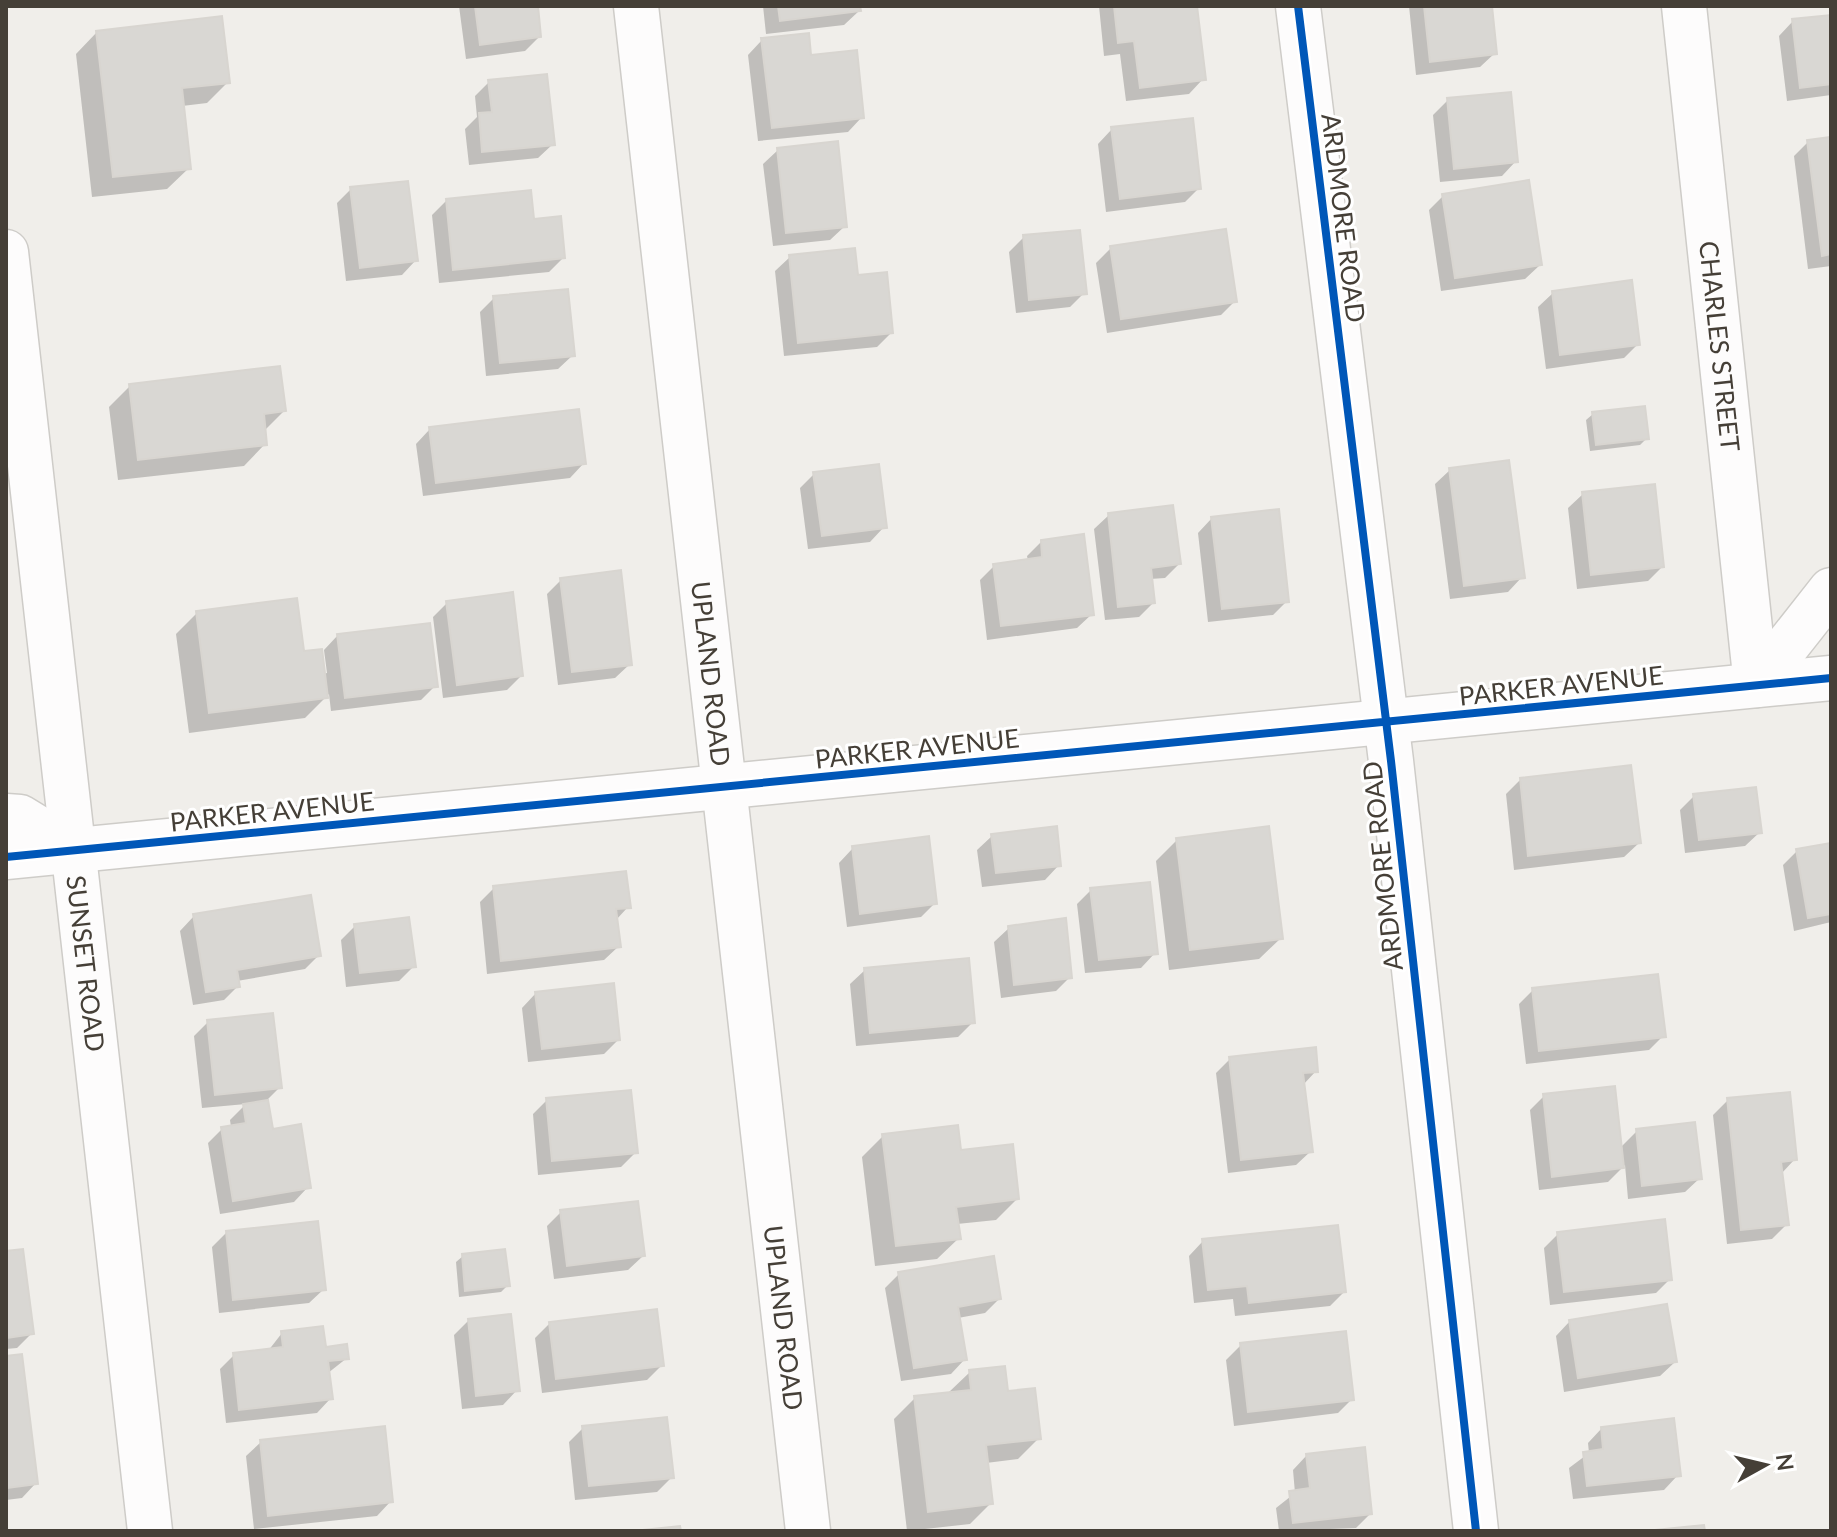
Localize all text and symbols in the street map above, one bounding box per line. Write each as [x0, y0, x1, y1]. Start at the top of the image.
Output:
street label: ARDMORE ROAD [1315, 112, 1373, 324]
street label: CHARLES STREET [1693, 239, 1747, 453]
street label: UPLAND ROAD [685, 580, 738, 768]
street label: PARKER AVENUE [1457, 658, 1665, 712]
street label: PARKER AVENUE [813, 721, 1021, 775]
street label: ARDMORE ROAD [1355, 760, 1409, 972]
street label: PARKER AVENUE [168, 784, 376, 838]
street label: SUNSET ROAD [60, 874, 112, 1053]
street label: UPLAND ROAD [758, 1224, 810, 1412]
north arrow [1725, 1425, 1805, 1505]
text: N [1771, 1452, 1800, 1472]

